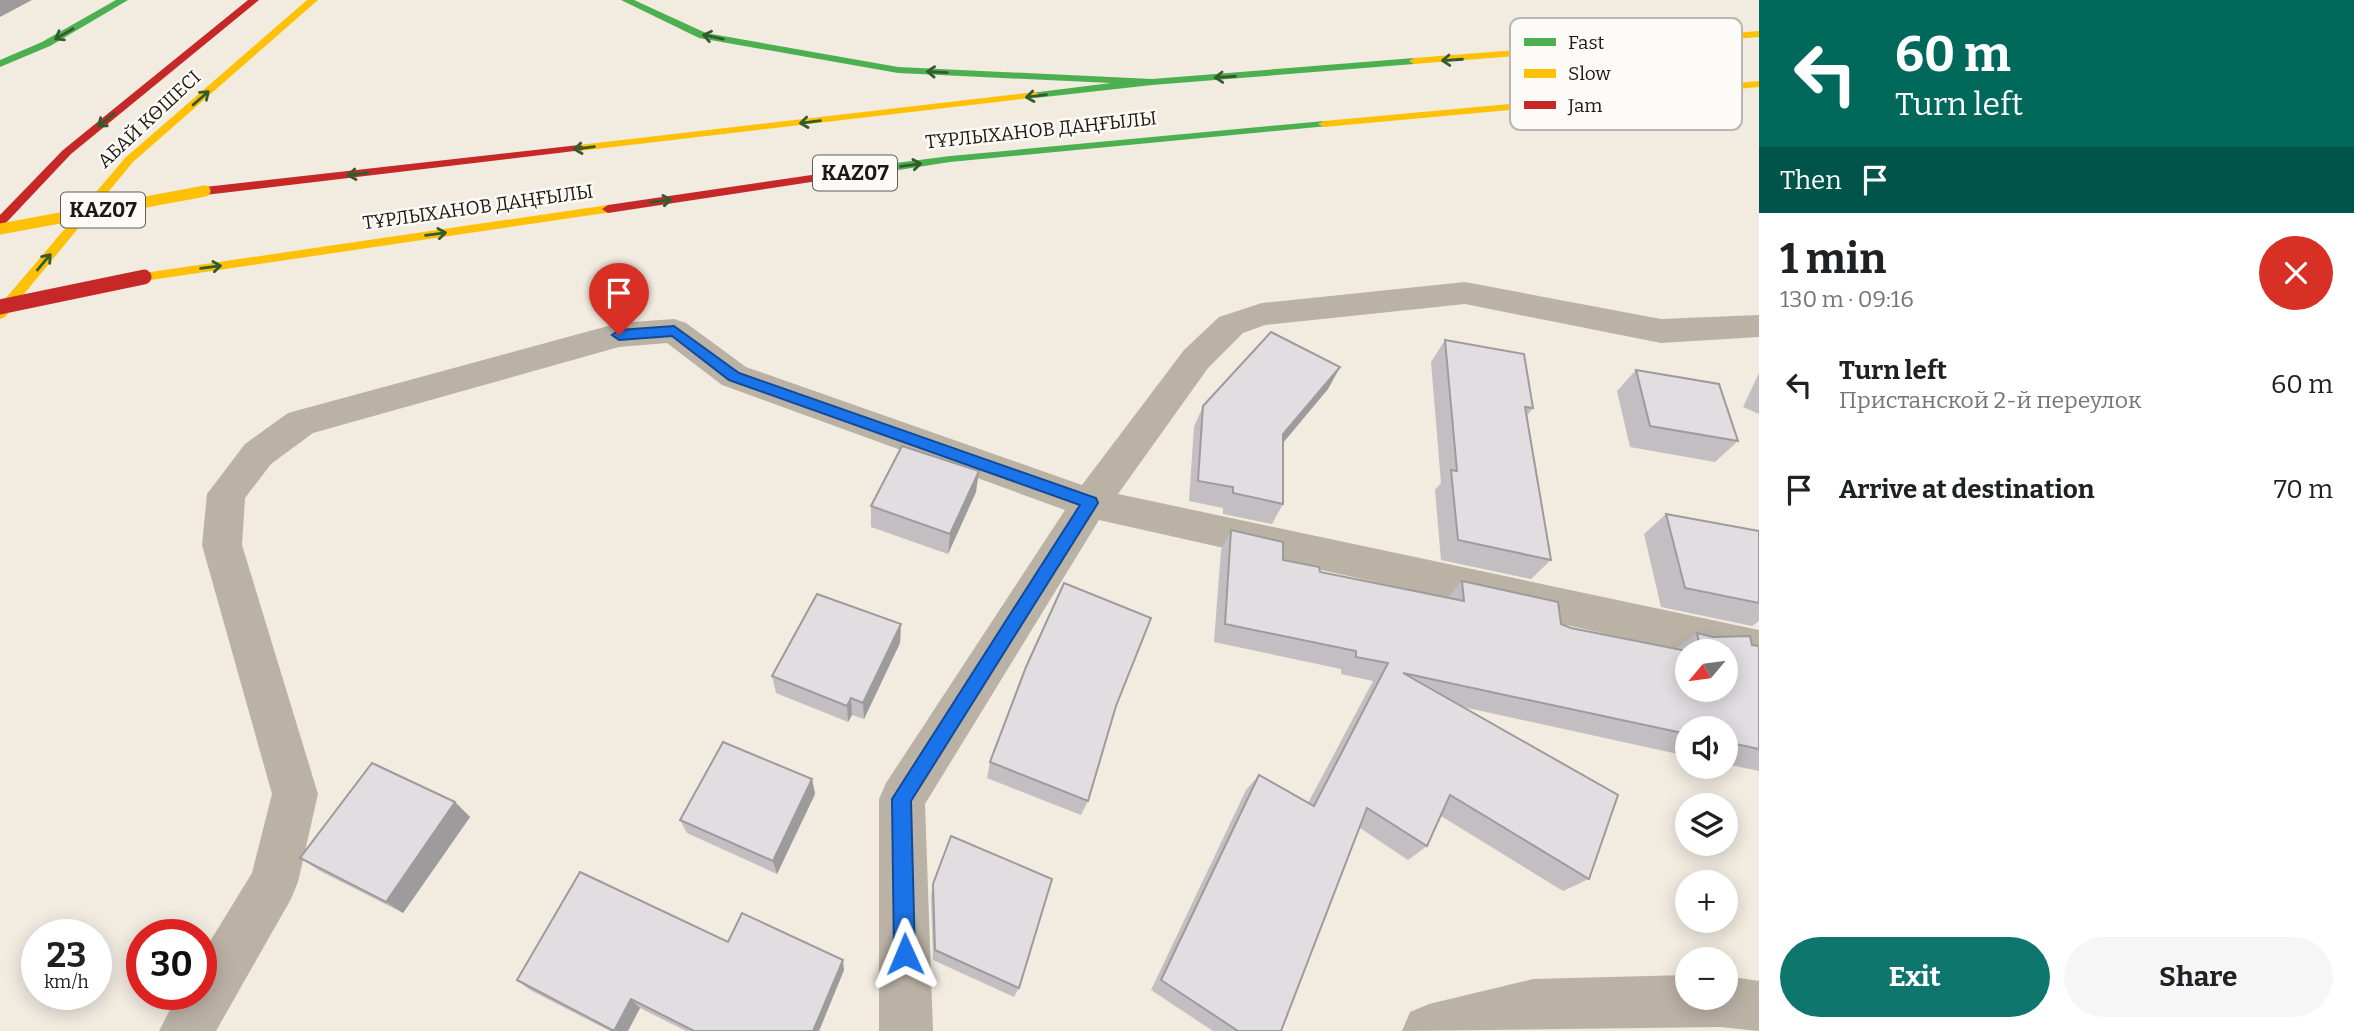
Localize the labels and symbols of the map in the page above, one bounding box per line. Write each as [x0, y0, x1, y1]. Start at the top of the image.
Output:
legend [1510, 18, 1742, 130]
one-way arrow [54, 27, 74, 41]
one-way arrow [702, 30, 725, 44]
text: Fast [1568, 31, 1605, 54]
one-way arrow [1441, 54, 1464, 67]
text: Slow [1568, 62, 1611, 85]
street label: АБАЙ КӨШЕСІ [93, 65, 205, 173]
one-way arrow [926, 66, 949, 79]
one-way arrow [1214, 71, 1237, 84]
one-way arrow [1025, 89, 1048, 102]
one-way arrow [192, 90, 210, 106]
text: Jam [1567, 94, 1602, 117]
street label: ТҰРЛЫХАНОВ ДАҢҒЫЛЫ [924, 106, 1158, 154]
one-way arrow [98, 112, 116, 128]
one-way arrow [799, 115, 822, 128]
one-way arrow [573, 141, 596, 154]
road number: KAZ07 [813, 156, 897, 190]
one-way arrow [899, 158, 922, 171]
one-way arrow [347, 168, 370, 181]
street label: ТҰРЛЫХАНОВ ДАҢҒЫЛЫ [361, 179, 595, 235]
road number: KAZ07 [61, 192, 145, 228]
one-way arrow [649, 195, 672, 208]
one-way arrow [424, 228, 447, 241]
one-way arrow [36, 253, 52, 271]
one-way arrow [199, 261, 222, 274]
pin [589, 263, 649, 335]
north arrow [1675, 639, 1738, 702]
position arrow [868, 917, 942, 991]
speed limit sign: 30 [126, 919, 217, 1010]

